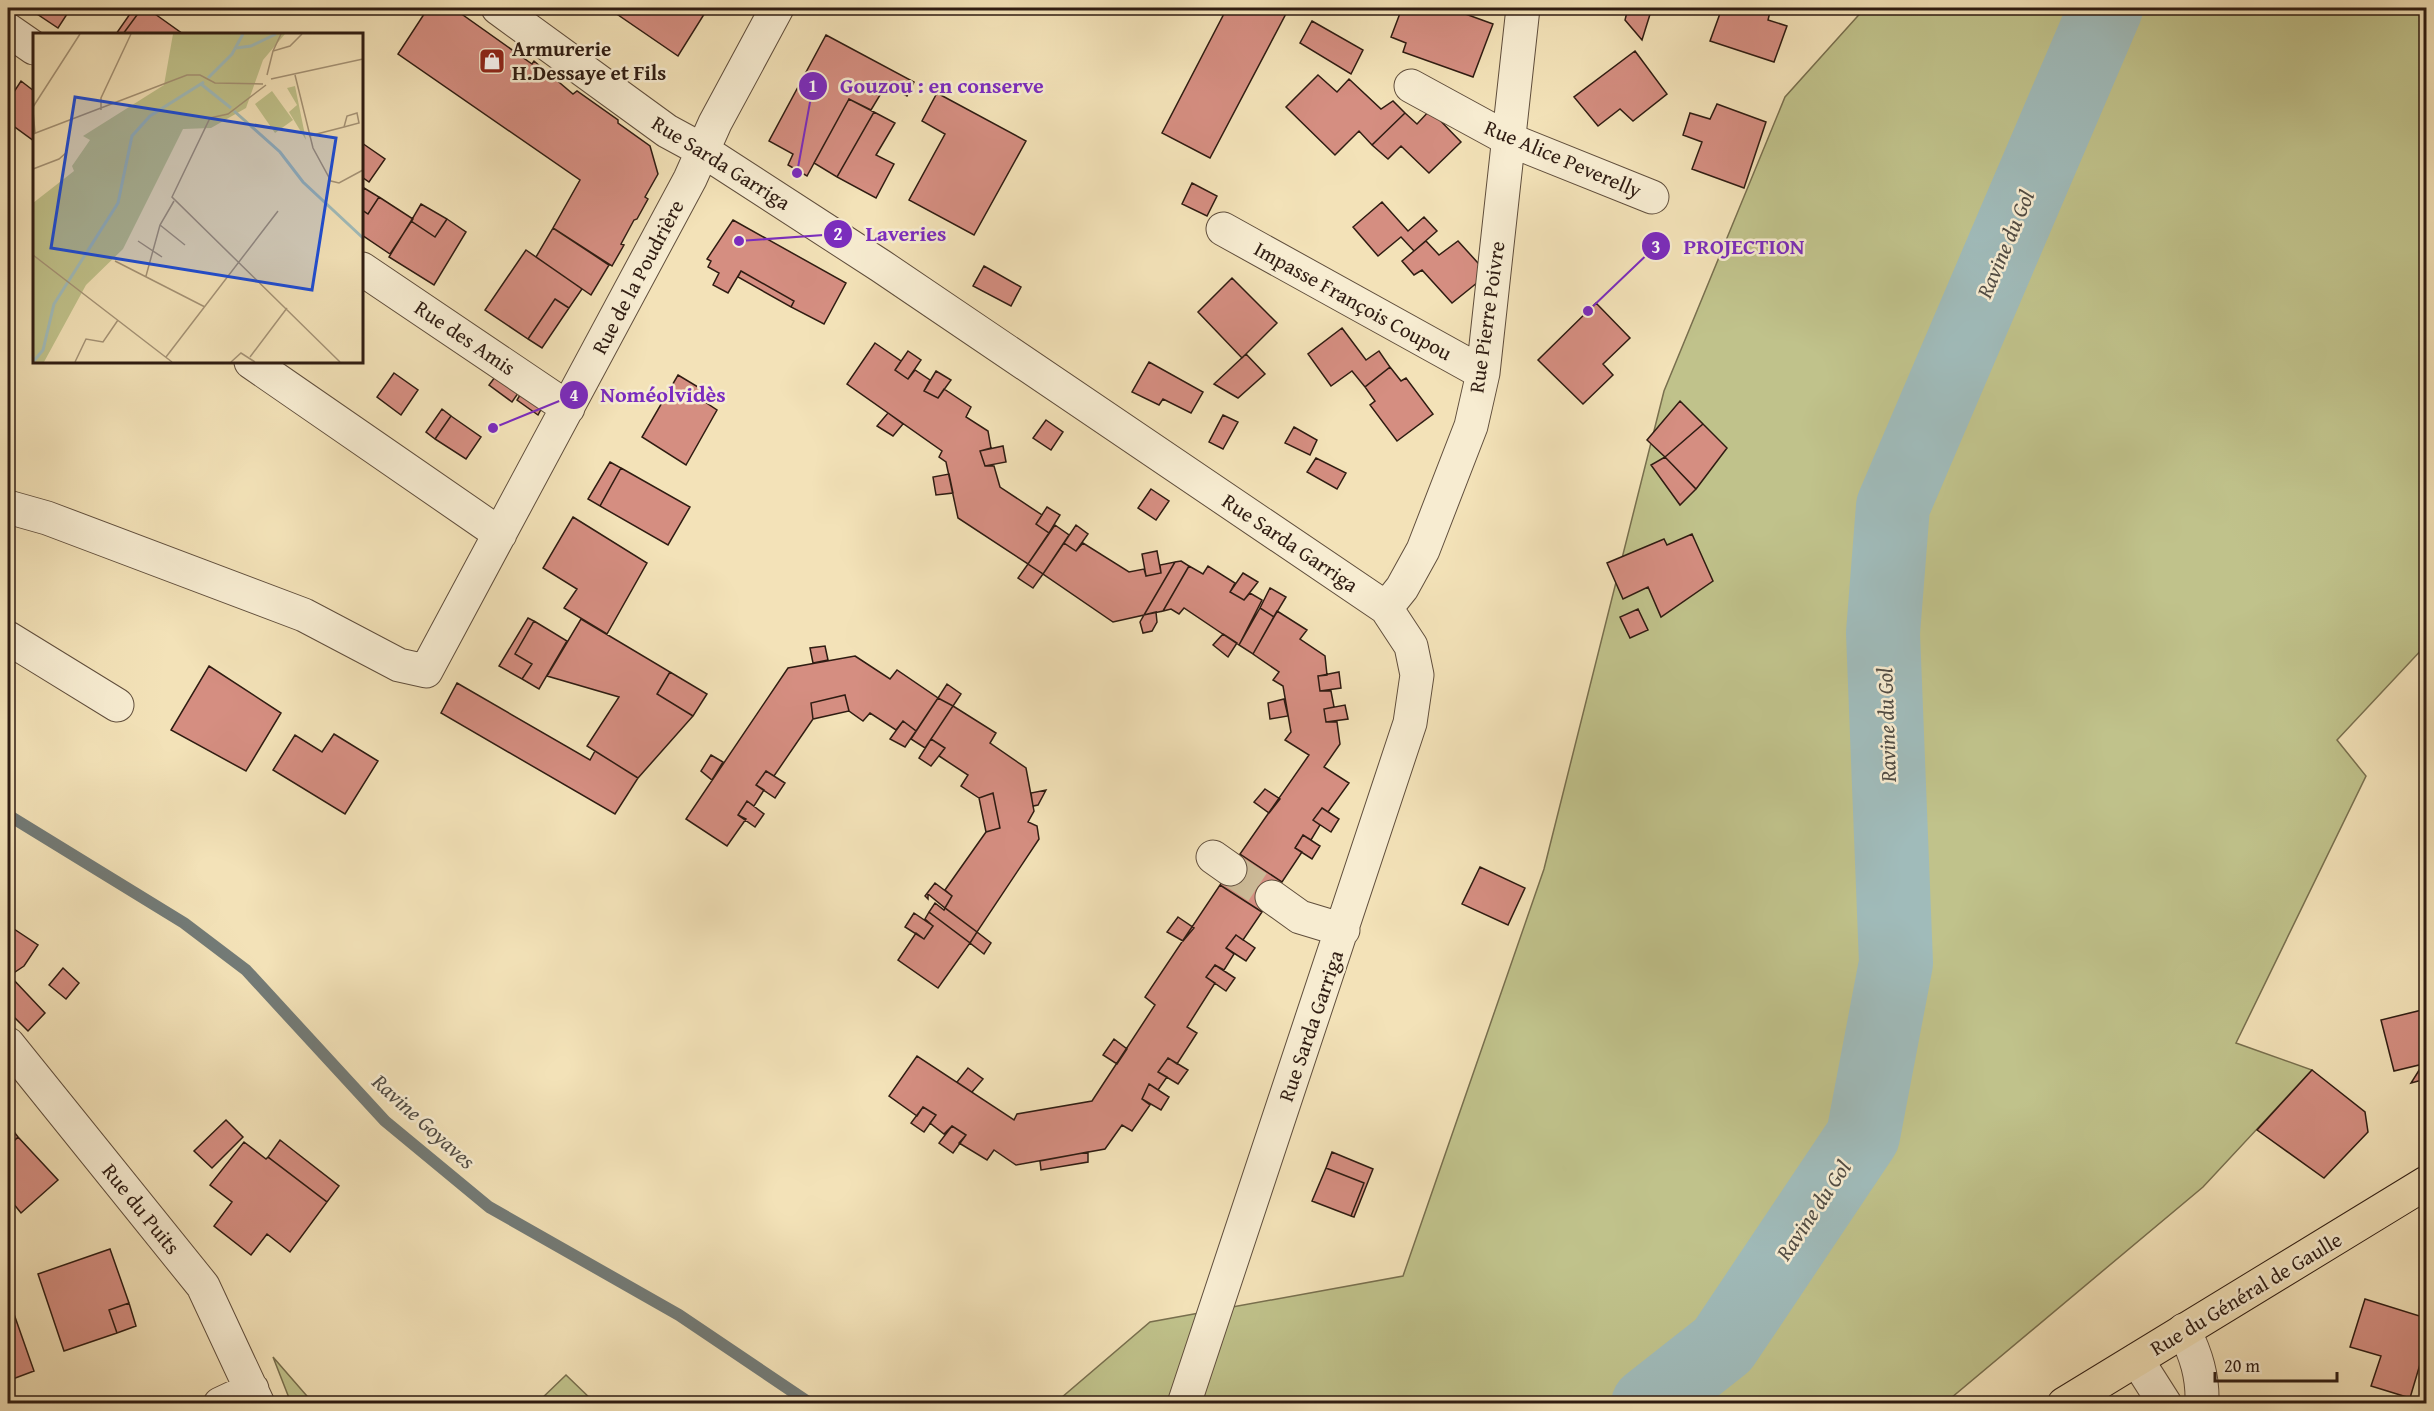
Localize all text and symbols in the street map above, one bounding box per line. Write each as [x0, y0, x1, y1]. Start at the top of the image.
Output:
inset map [33, 33, 363, 363]
place label: Armurerie H.Dessaye et Fils [512, 33, 666, 88]
shop icon: Armurerie H.Dessaye et Fils [477, 46, 507, 76]
callout: Gouzou : en conserve [798, 66, 1056, 106]
text: Gouzou : en conserve [840, 69, 1044, 101]
text: 1 [808, 72, 818, 99]
street label: Rue Sarda Garriga [646, 108, 797, 218]
street label: Rue Alice Peverelly [1480, 112, 1647, 206]
water label: Ravine du Gol [1968, 185, 2042, 304]
street label: Rue de la Poudrière [584, 194, 692, 360]
callout: Laveries [823, 214, 958, 254]
text: Laveries [865, 217, 947, 249]
text: 2 [833, 220, 843, 247]
callout: PROJECTION [1641, 226, 1816, 266]
text: PROJECTION [1684, 230, 1805, 262]
street label: Impasse François Coupou [1249, 233, 1458, 368]
text: 3 [1651, 233, 1661, 260]
street label: Rue Pierre Poivre [1461, 239, 1513, 395]
street label: Rue des Amis [408, 292, 522, 383]
callout: Noméolvidès [559, 375, 738, 415]
text: Noméolvidès [600, 378, 726, 410]
text: 4 [569, 381, 579, 408]
street label: Rue Sarda Garriga [1216, 486, 1365, 600]
water label: Ravine du Gol [1868, 667, 1904, 784]
street label: Rue Sarda Garriga [1270, 946, 1351, 1106]
water label: Ravine Goyaves [365, 1065, 483, 1176]
water label: Ravine du Gol [1767, 1154, 1858, 1267]
street label: Rue du Puits [95, 1156, 188, 1261]
street label: Rue du Général de Gaulle [2144, 1224, 2348, 1363]
scale bar [2215, 1345, 2336, 1383]
text: 20 m [2224, 1352, 2260, 1379]

